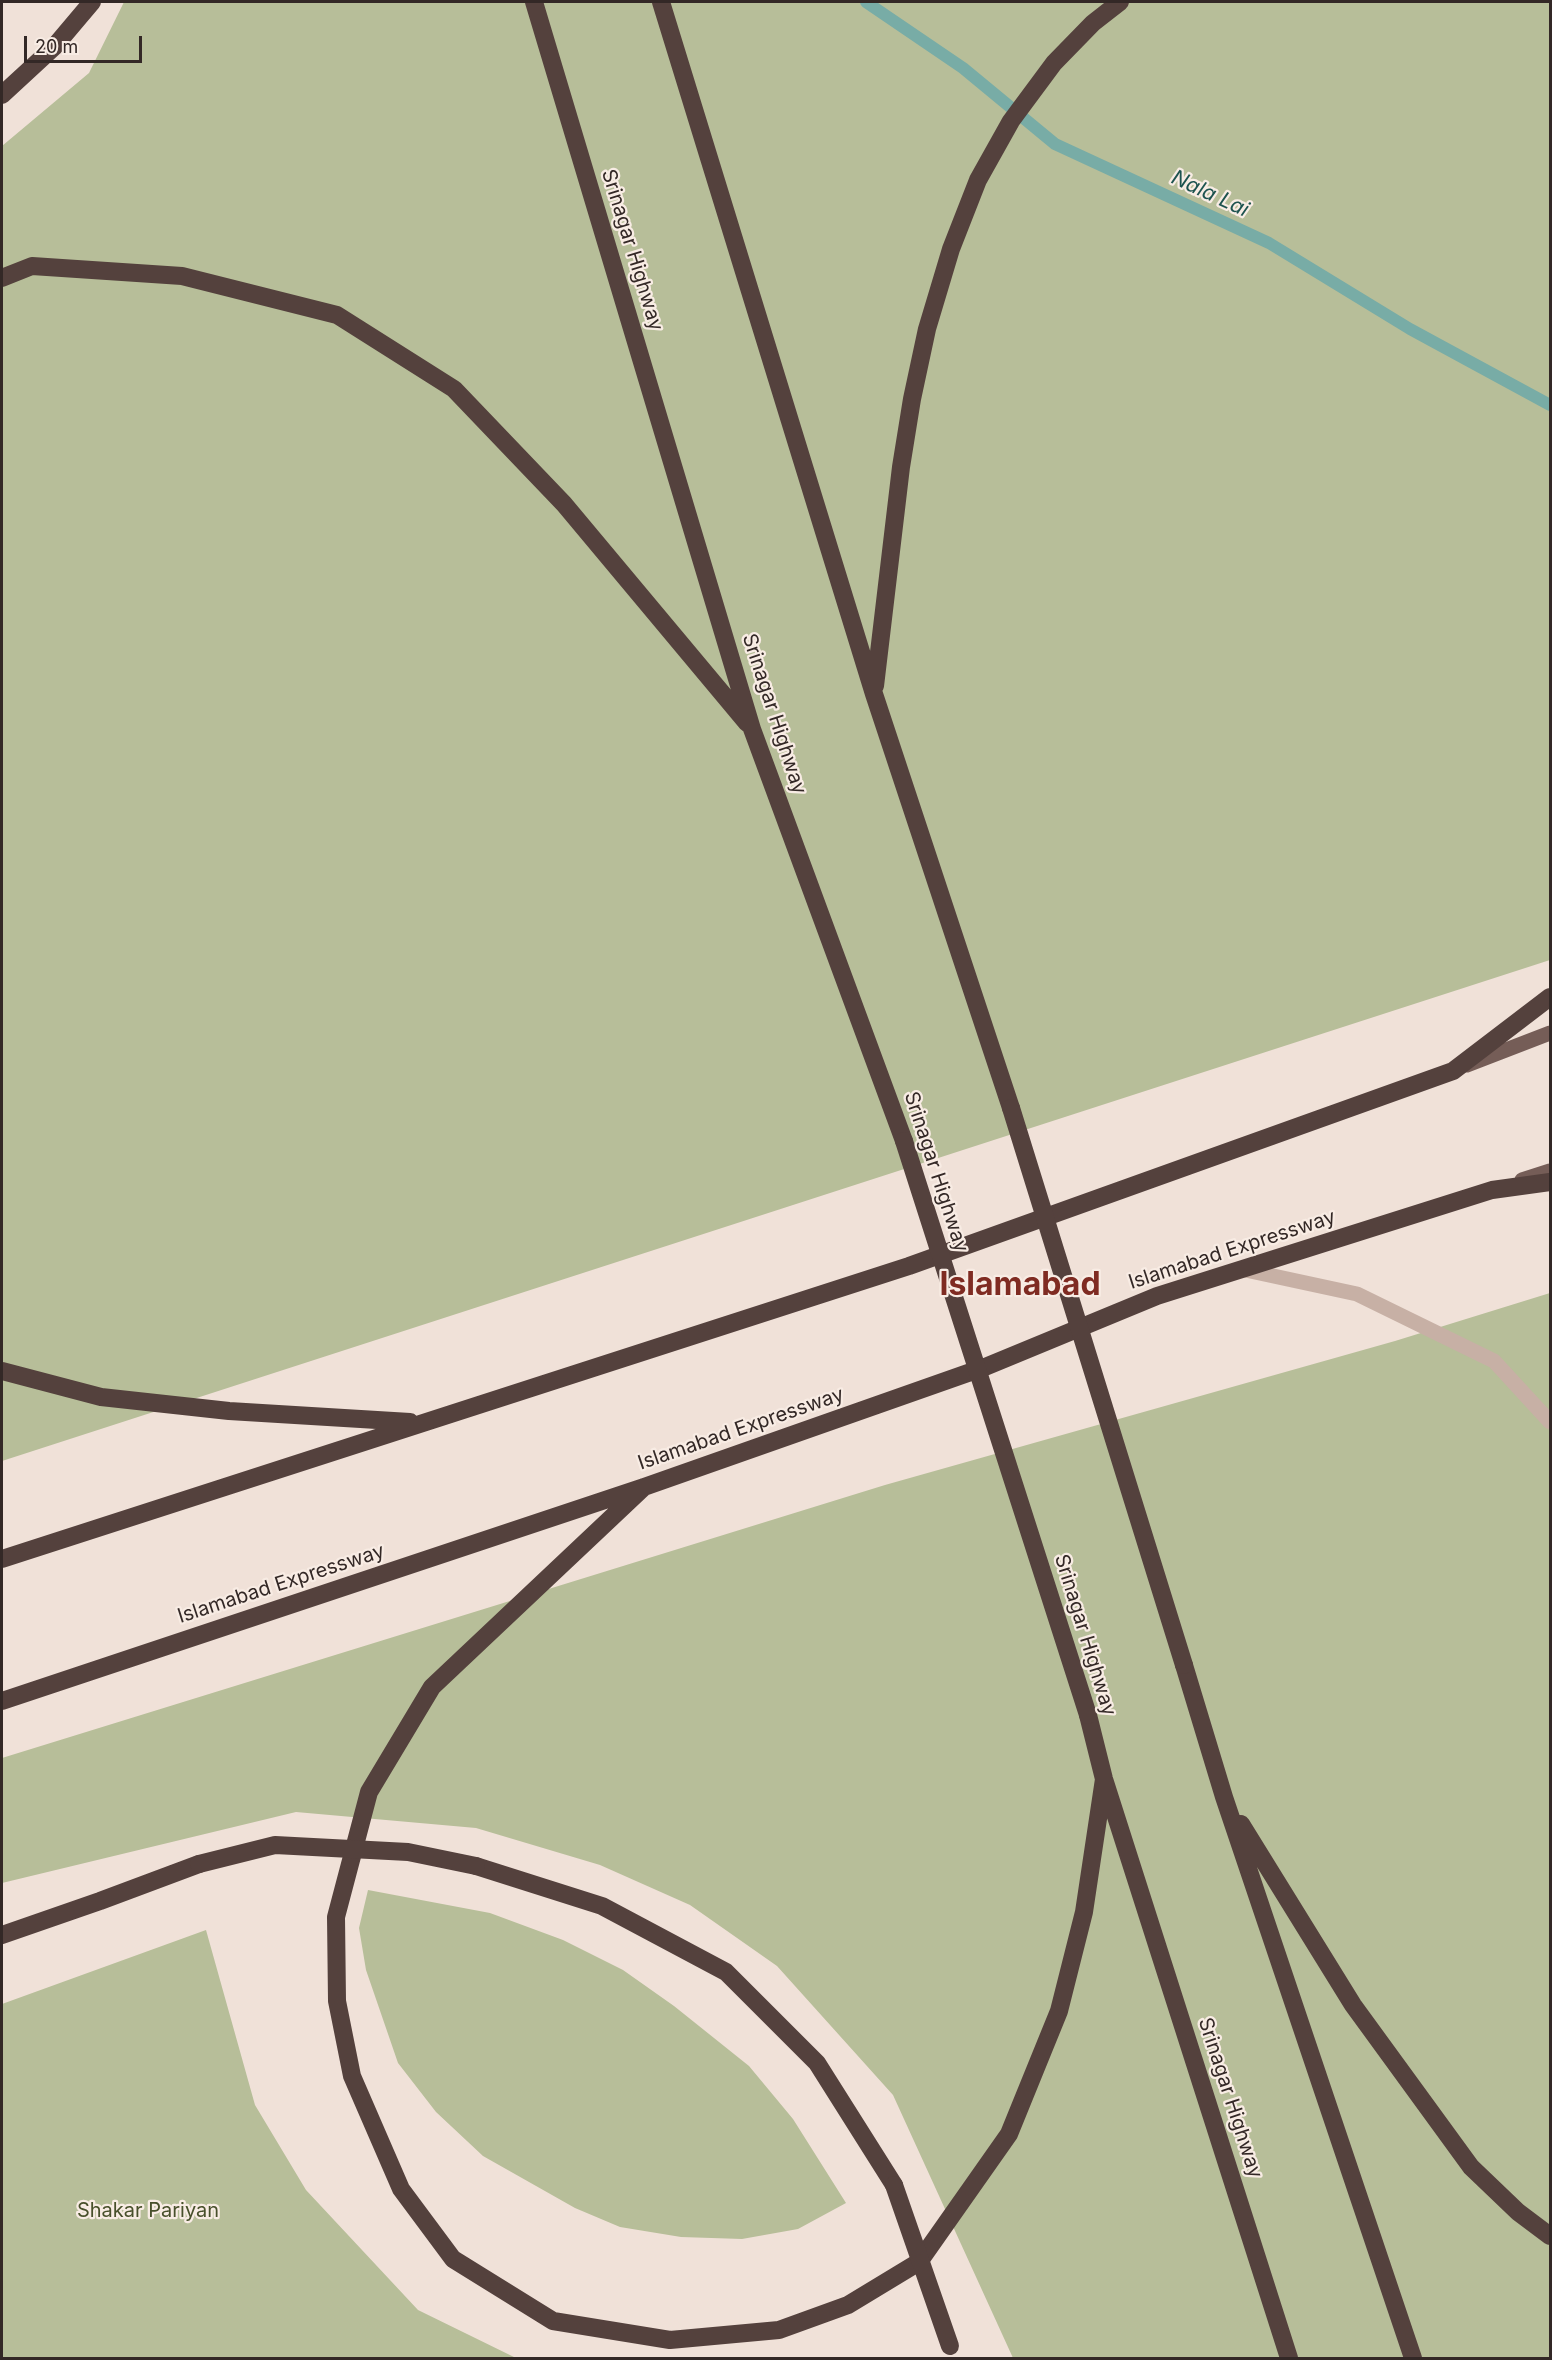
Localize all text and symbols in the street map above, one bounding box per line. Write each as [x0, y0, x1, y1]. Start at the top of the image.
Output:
scale bar [27, 24, 146, 62]
text: 20 m [35, 36, 78, 57]
water label: Nala Lai [1167, 165, 1253, 223]
street label: Srinagar Highway [596, 166, 668, 334]
street label: Srinagar Highway [737, 631, 811, 797]
street label: Srinagar Highway [899, 1089, 973, 1255]
street label: Islamabad Expressway [1126, 1205, 1338, 1295]
district label: Islamabad [939, 1266, 1101, 1304]
street label: Islamabad Expressway [635, 1382, 847, 1476]
street label: Islamabad Expressway [175, 1539, 387, 1629]
street label: Srinagar Highway [1049, 1551, 1121, 1719]
street label: Srinagar Highway [1193, 2015, 1267, 2181]
park label: Shakar Pariyan [77, 2199, 219, 2223]

